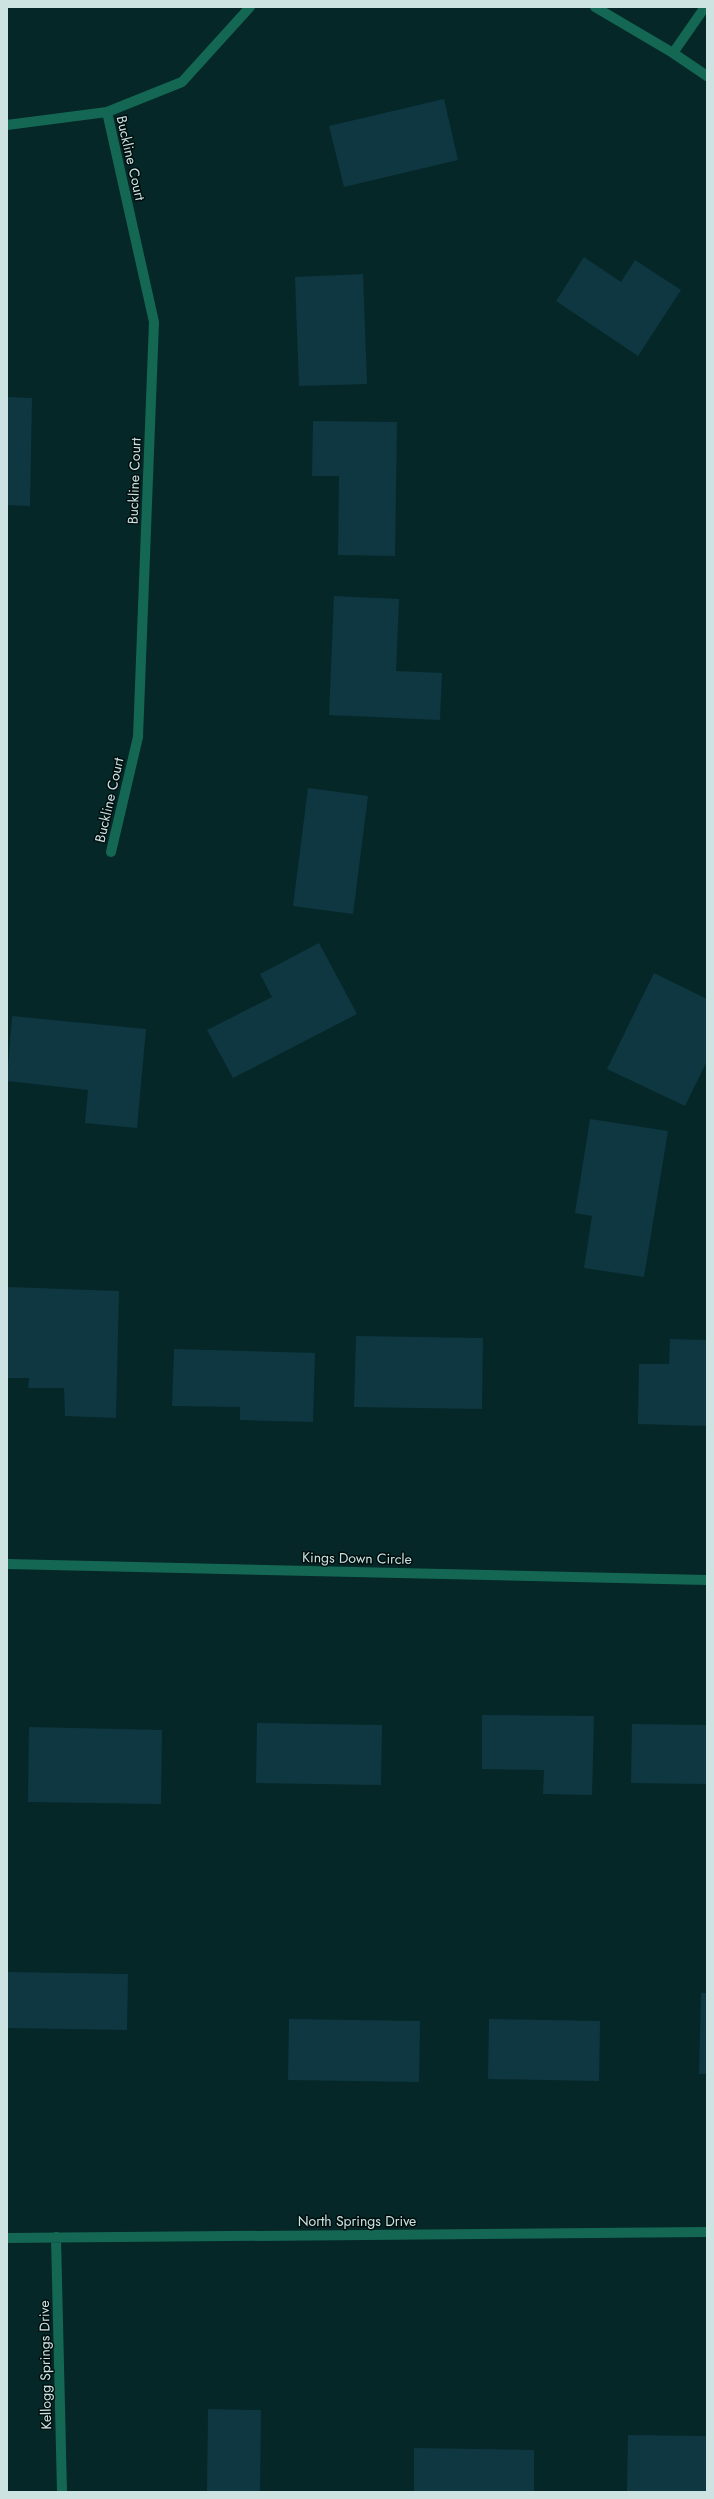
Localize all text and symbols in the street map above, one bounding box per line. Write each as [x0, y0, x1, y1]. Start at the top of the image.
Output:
street label: Buckline Court [112, 114, 151, 203]
street label: Buckline Court [122, 437, 146, 525]
street label: Buckline Court [90, 755, 129, 844]
street label: Kings Down Circle [302, 1547, 412, 1569]
street label: North Springs Drive [298, 2211, 416, 2231]
street label: Kellogg Springs Drive [34, 2300, 56, 2430]

